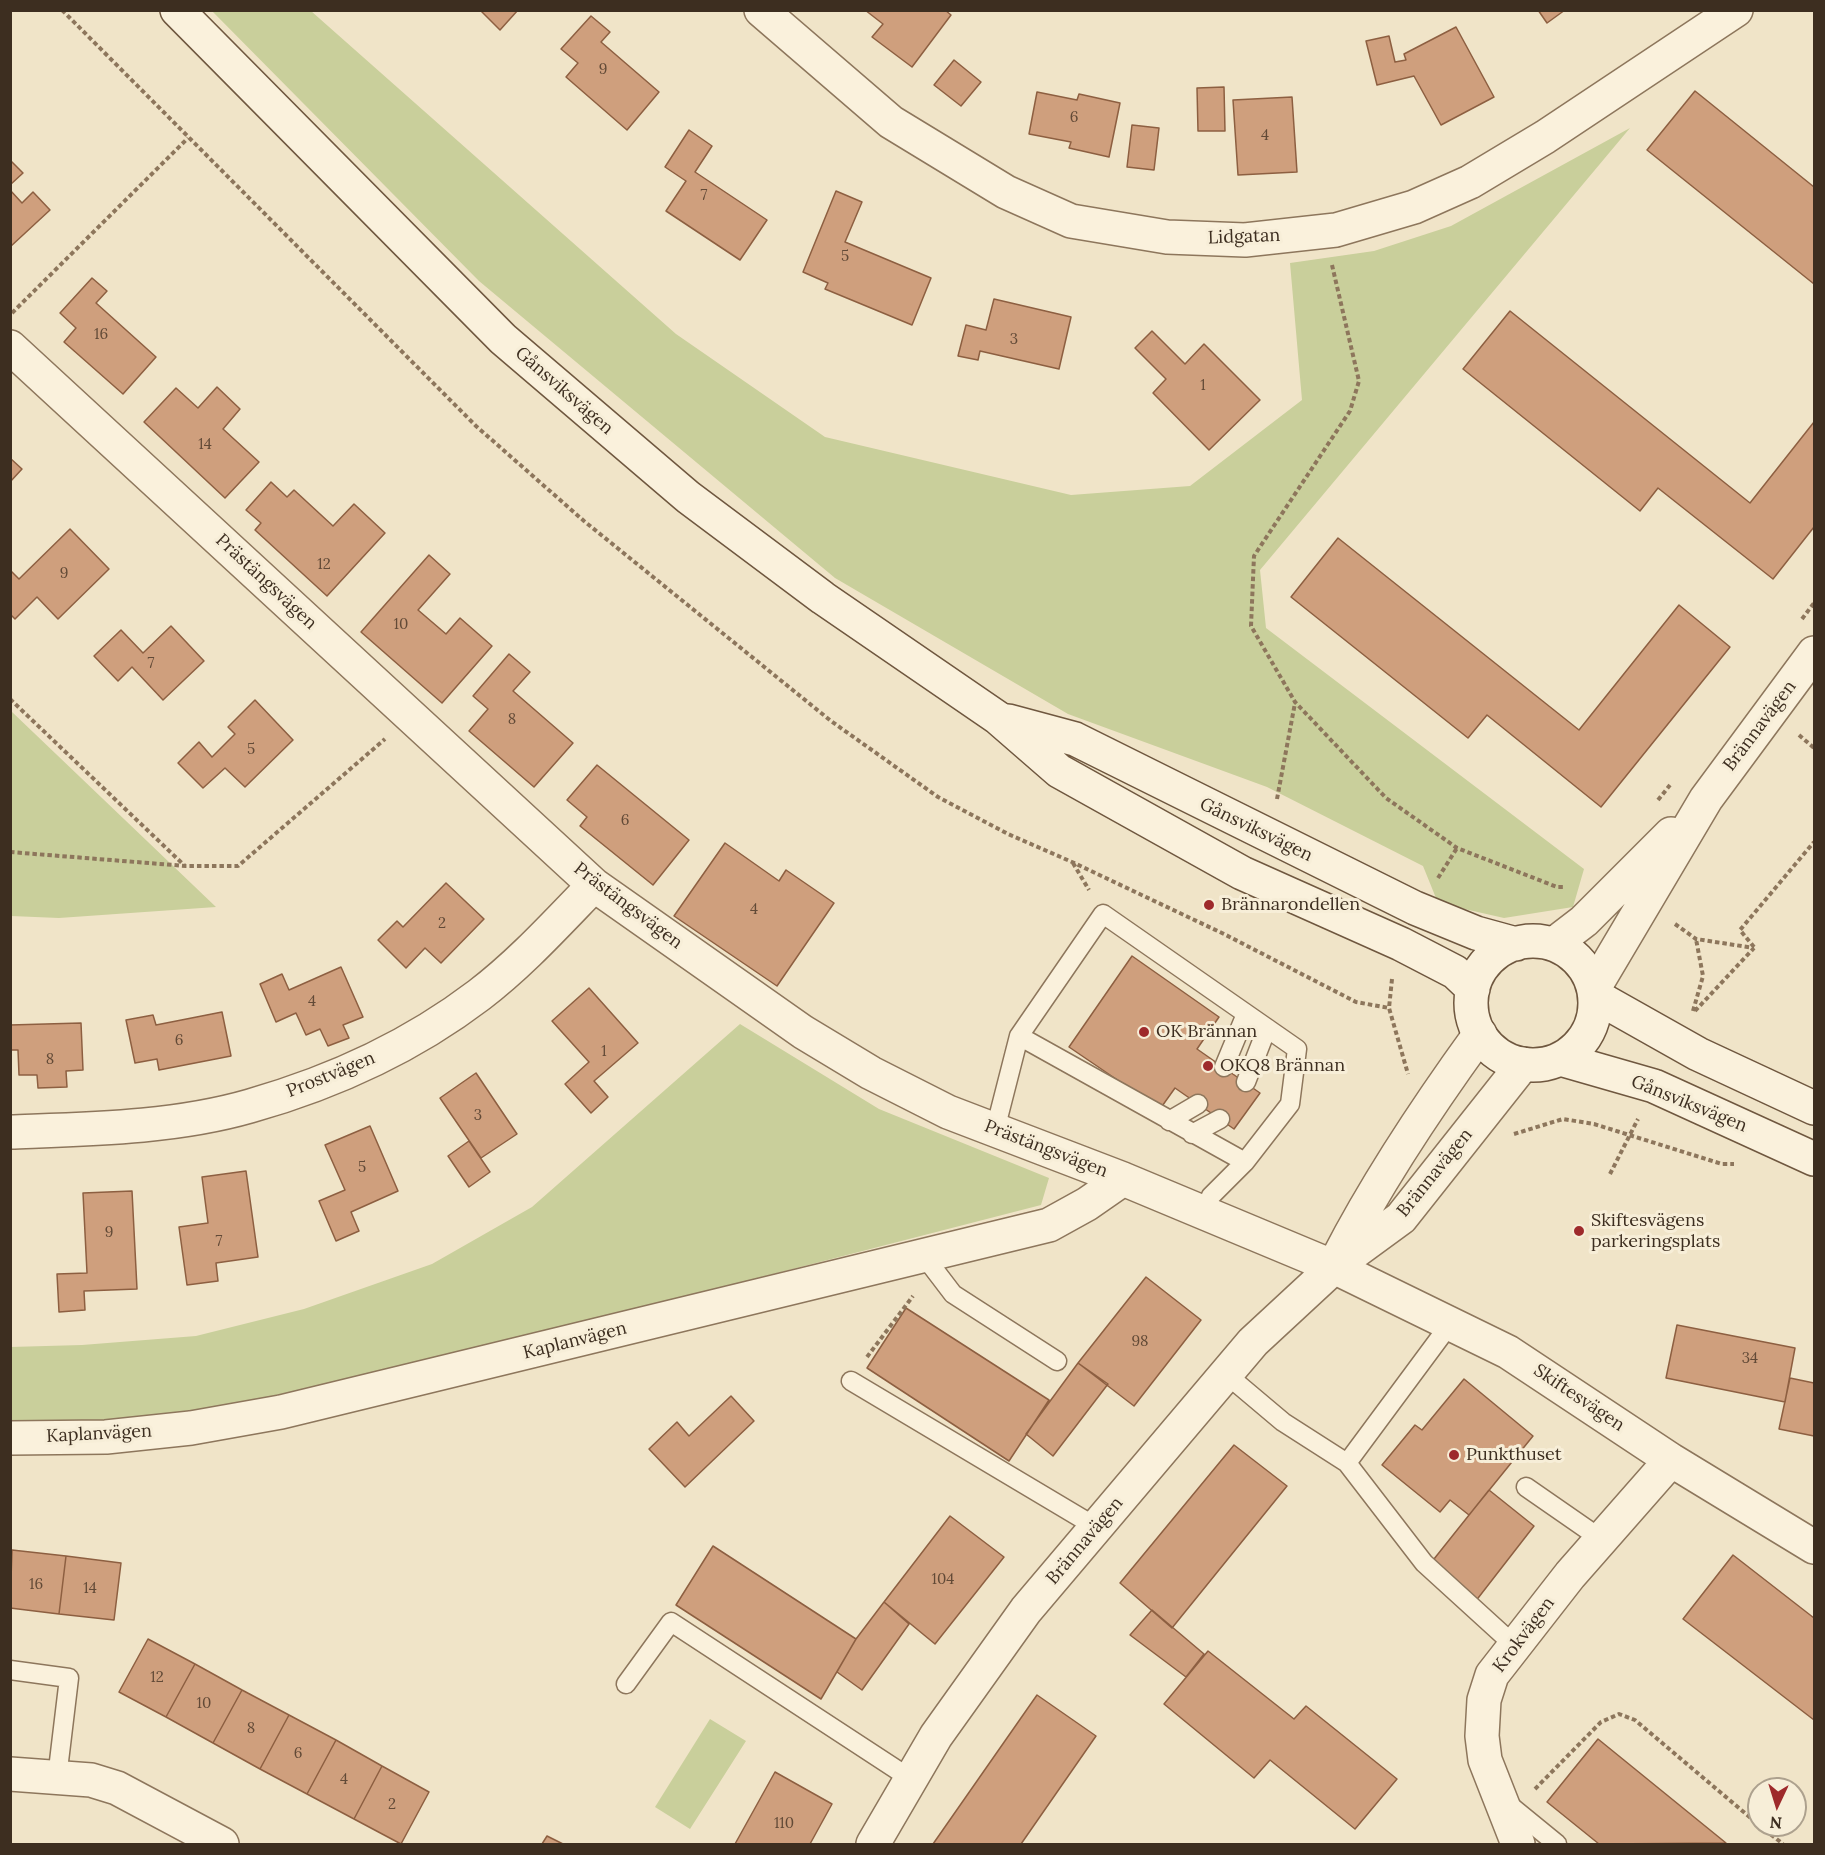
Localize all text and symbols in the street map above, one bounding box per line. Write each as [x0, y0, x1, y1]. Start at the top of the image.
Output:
house number: 9 [599, 61, 607, 79]
house number: 6 [1070, 109, 1078, 127]
house number: 4 [1261, 127, 1269, 145]
house number: 7 [701, 187, 707, 205]
street label: Lidgatan [1207, 225, 1281, 249]
house number: 5 [841, 248, 849, 266]
house number: 16 [94, 326, 108, 344]
house number: 3 [1010, 331, 1018, 349]
street label: Gånsviksvägen [510, 342, 618, 440]
house number: 1 [1200, 377, 1206, 395]
house number: 14 [198, 436, 212, 454]
street label: Prästängsvägen [211, 530, 321, 634]
house number: 12 [317, 556, 331, 574]
house number: 9 [60, 565, 68, 583]
house number: 10 [394, 616, 408, 634]
house number: 7 [148, 655, 154, 673]
street label: Brännavägen [1719, 677, 1801, 775]
house number: 8 [508, 711, 516, 729]
house number: 5 [247, 741, 255, 759]
street label: Gånsviksvägen [1196, 793, 1316, 867]
house number: 6 [621, 812, 629, 830]
street label: Prästängsvägen [569, 858, 687, 954]
place label: Brännarondellen [1221, 894, 1360, 916]
marker: Brännarondellen [1202, 898, 1216, 912]
house number: 4 [750, 901, 758, 919]
house number: 2 [438, 915, 446, 933]
house number: 4 [308, 993, 316, 1011]
place label: OK Brännan [1156, 1021, 1257, 1043]
marker: OK Brännan [1137, 1025, 1151, 1039]
house number: 6 [175, 1032, 183, 1050]
house number: 1 [601, 1043, 607, 1061]
street label: Prostvägen [284, 1047, 378, 1103]
house number: 8 [46, 1051, 54, 1069]
place label: OKQ8 Brännan [1220, 1055, 1345, 1077]
marker: OKQ8 Brännan [1201, 1059, 1215, 1073]
street label: Gånsviksvägen [1628, 1071, 1750, 1137]
house number: 3 [474, 1107, 482, 1125]
street label: Prästängsvägen [981, 1116, 1111, 1182]
street label: Brännavägen [1393, 1124, 1477, 1222]
house number: 5 [358, 1159, 366, 1177]
place label: Skiftesvägens parkeringsplats [1591, 1210, 1720, 1252]
house number: 9 [105, 1224, 113, 1242]
marker: Skiftesvägens parkeringsplats [1572, 1224, 1586, 1238]
house number: 7 [216, 1233, 222, 1251]
street label: Kaplanvägen [521, 1318, 629, 1364]
house number: 98 [1131, 1333, 1149, 1351]
house number: 34 [1742, 1350, 1758, 1368]
street label: Skiftesvägen [1529, 1360, 1629, 1436]
street label: Kaplanvägen [46, 1420, 152, 1448]
place label: Punkthuset [1466, 1444, 1562, 1466]
marker: Punkthuset [1447, 1448, 1461, 1462]
street label: Brännavägen [1042, 1493, 1128, 1589]
house number: 104 [932, 1571, 954, 1589]
house number: 16 [29, 1576, 43, 1594]
house number: 14 [83, 1580, 97, 1598]
street label: Krokvägen [1489, 1593, 1559, 1677]
house number: 12 [150, 1669, 164, 1687]
house number: 10 [197, 1695, 211, 1713]
house number: 8 [247, 1720, 255, 1738]
house number: 6 [294, 1745, 302, 1763]
house number: 4 [340, 1771, 348, 1789]
north arrow [1747, 1777, 1807, 1837]
house number: 2 [388, 1796, 396, 1814]
text: N [1769, 1813, 1783, 1833]
house number: 110 [774, 1815, 794, 1833]

